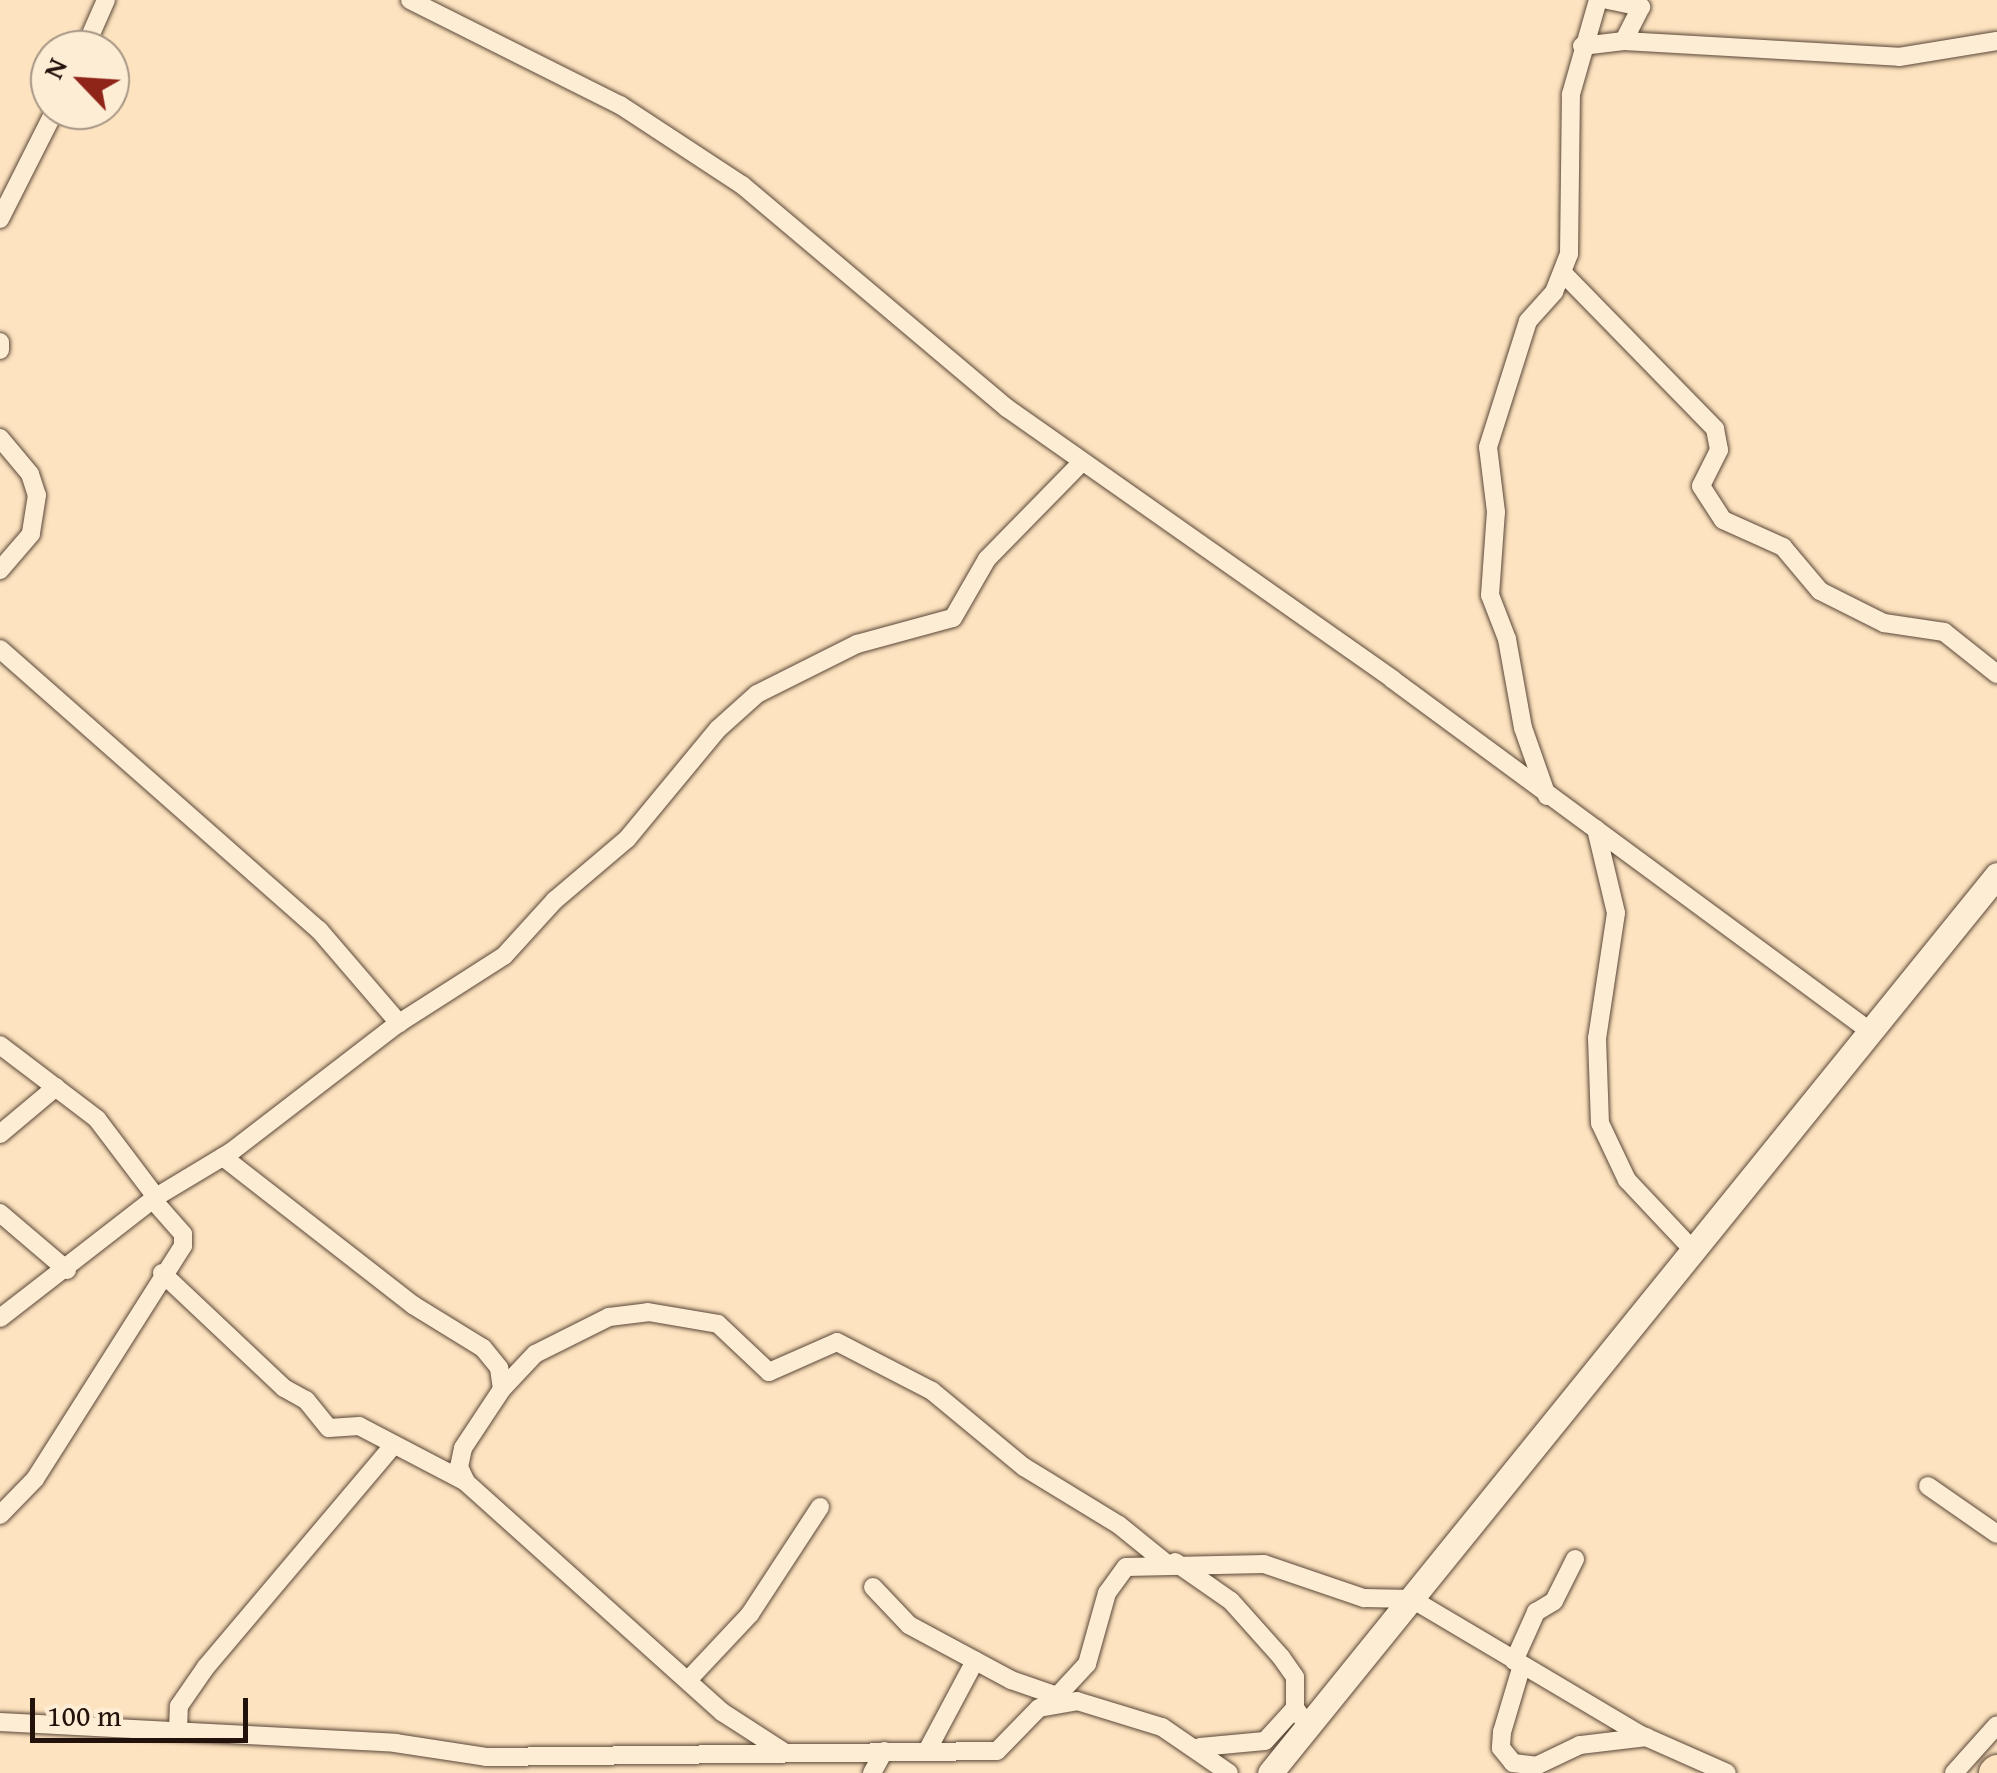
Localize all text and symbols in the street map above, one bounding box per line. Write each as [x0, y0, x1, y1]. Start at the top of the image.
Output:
north arrow [30, 30, 130, 130]
text: N [32, 51, 77, 85]
scale bar [35, 1678, 252, 1740]
text: 100 m [47, 1693, 121, 1737]

